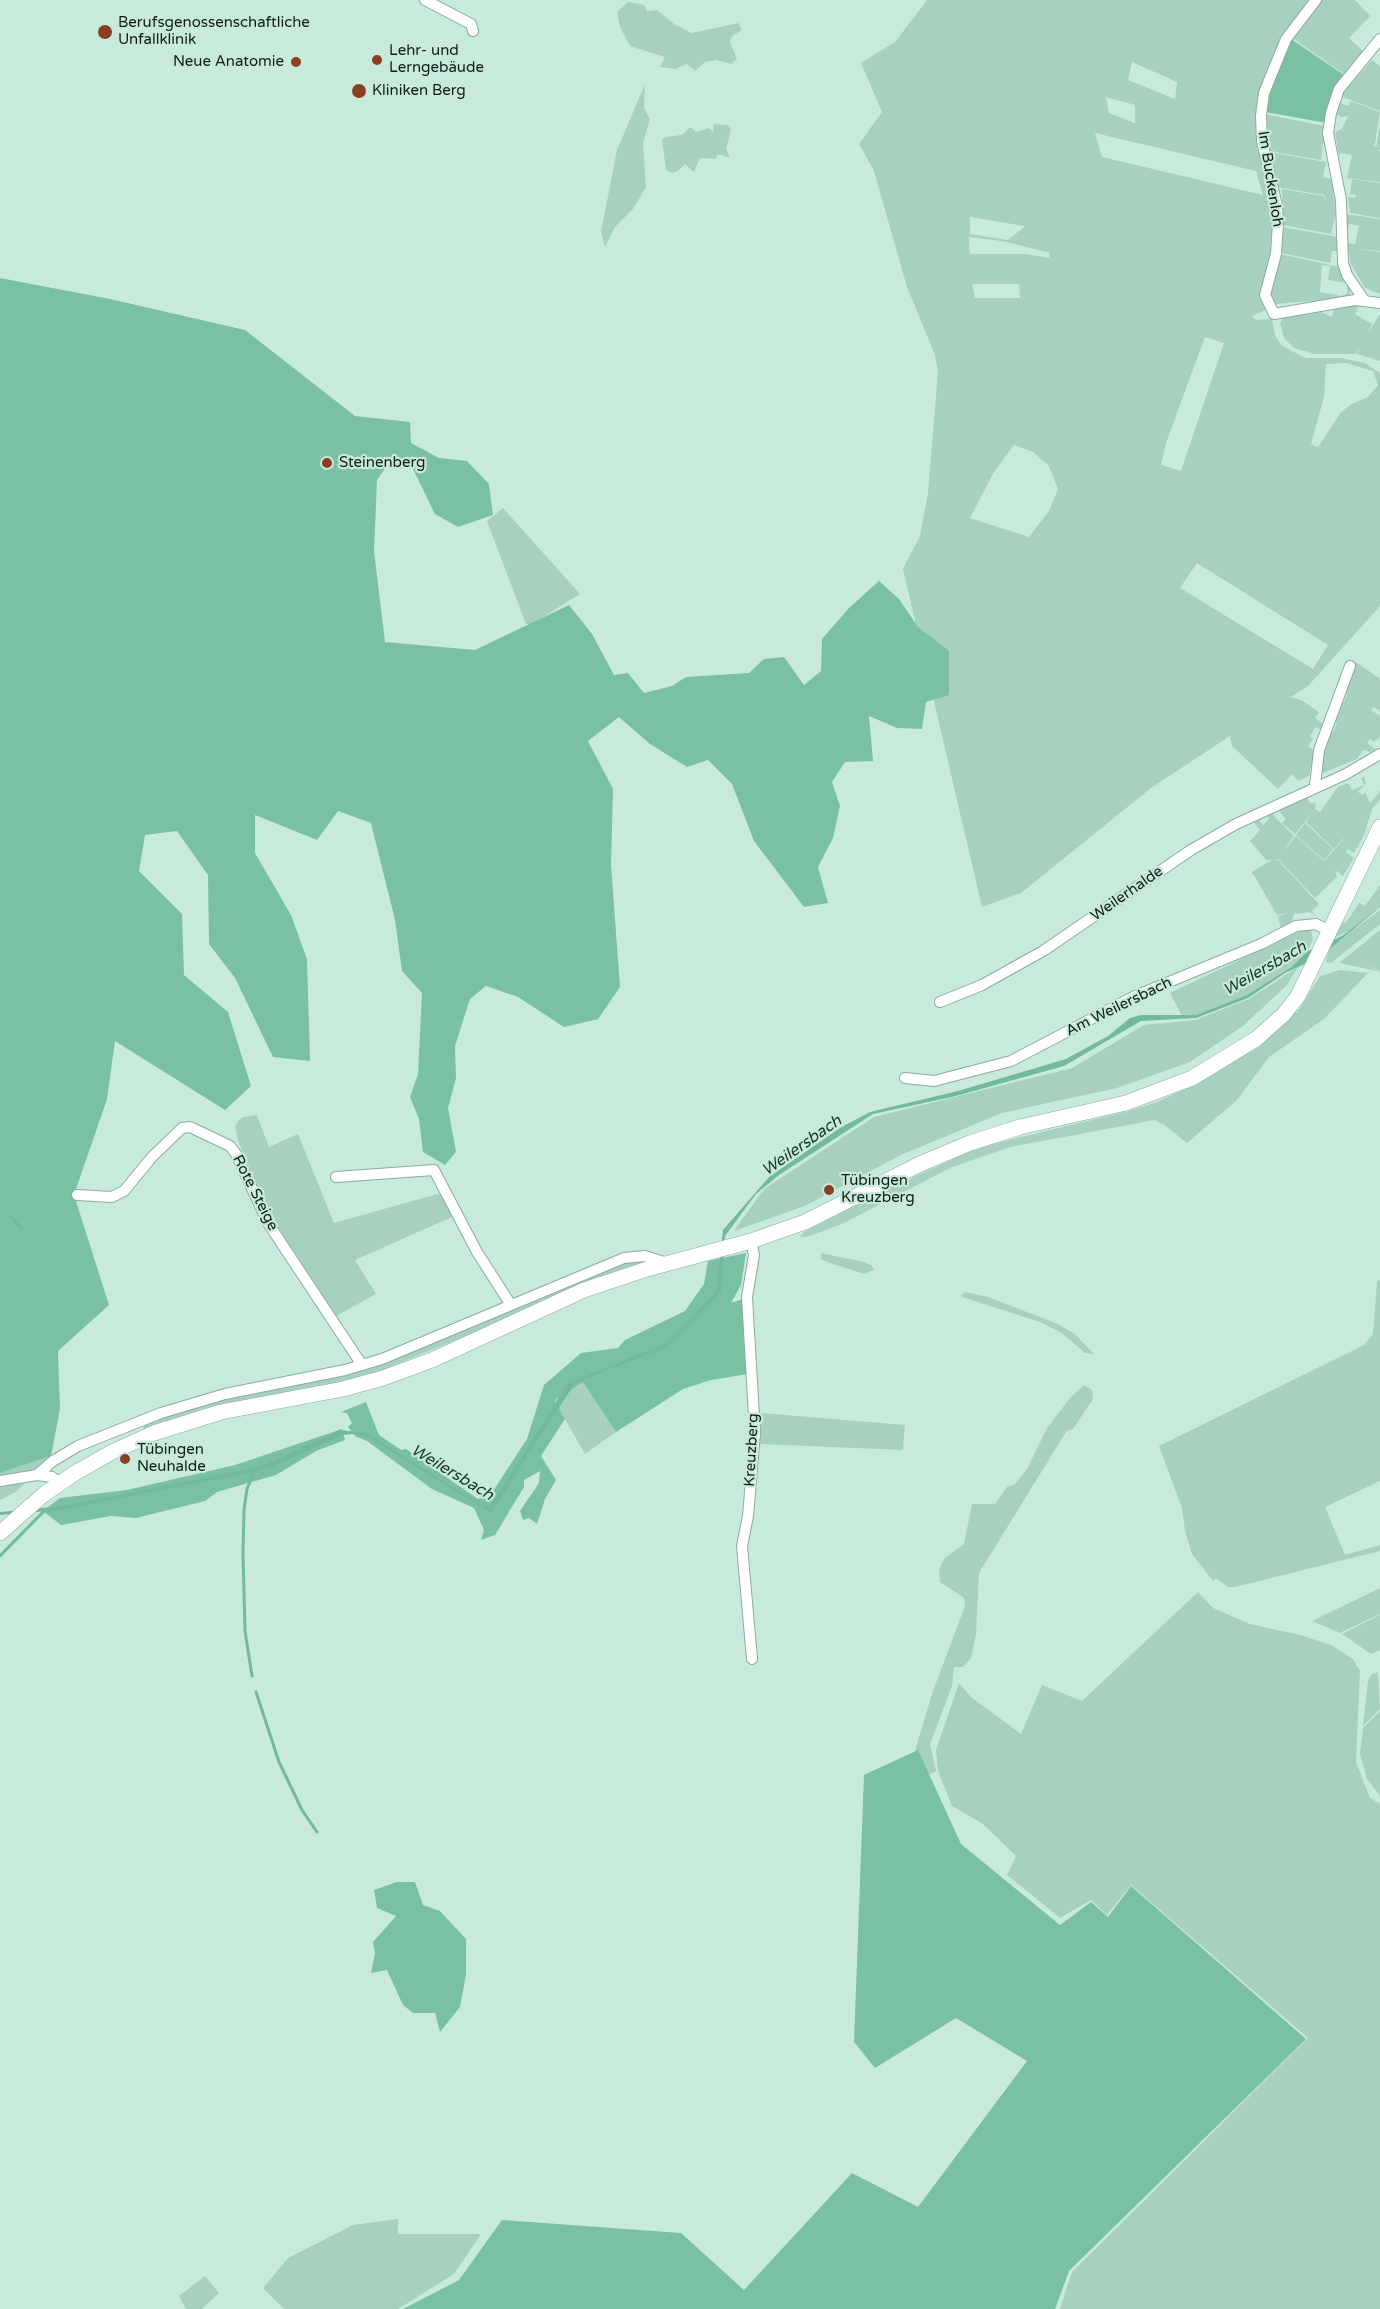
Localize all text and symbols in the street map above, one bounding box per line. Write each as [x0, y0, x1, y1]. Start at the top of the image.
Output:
place label: Berufsgenossenschaftliche Unfallklinik [118, 14, 310, 49]
marker: Berufsgenossenschaftliche Unfallklinik [96, 23, 114, 41]
place label: Lehr- und Lerngebäude [389, 42, 484, 77]
place label: Neue Anatomie [173, 53, 284, 71]
marker: Lehr- und Lerngebäude [370, 53, 384, 67]
marker: Neue Anatomie [289, 55, 303, 69]
marker: Kliniken Berg [350, 82, 368, 100]
place label: Kliniken Berg [372, 82, 466, 100]
street label: Im Buckenloh [1254, 130, 1286, 228]
place label: Steinenberg [339, 454, 425, 472]
marker: Steinenberg [320, 456, 334, 470]
street label: Weilerhalde [1087, 863, 1167, 925]
water label: Weilersbach [1220, 938, 1310, 1000]
street label: Am Weilersbach [1063, 974, 1175, 1040]
water label: Weilersbach [759, 1112, 845, 1180]
street label: Rote Steige [228, 1152, 282, 1234]
place label: Tübingen Kreuzberg [841, 1172, 915, 1207]
marker: Tübingen Kreuzberg [822, 1183, 836, 1197]
street label: Kreuzberg [741, 1413, 763, 1487]
place label: Tübingen Neuhalde [137, 1441, 206, 1476]
water label: Weilersbach [407, 1441, 497, 1505]
marker: Tübingen Neuhalde [118, 1452, 132, 1466]

